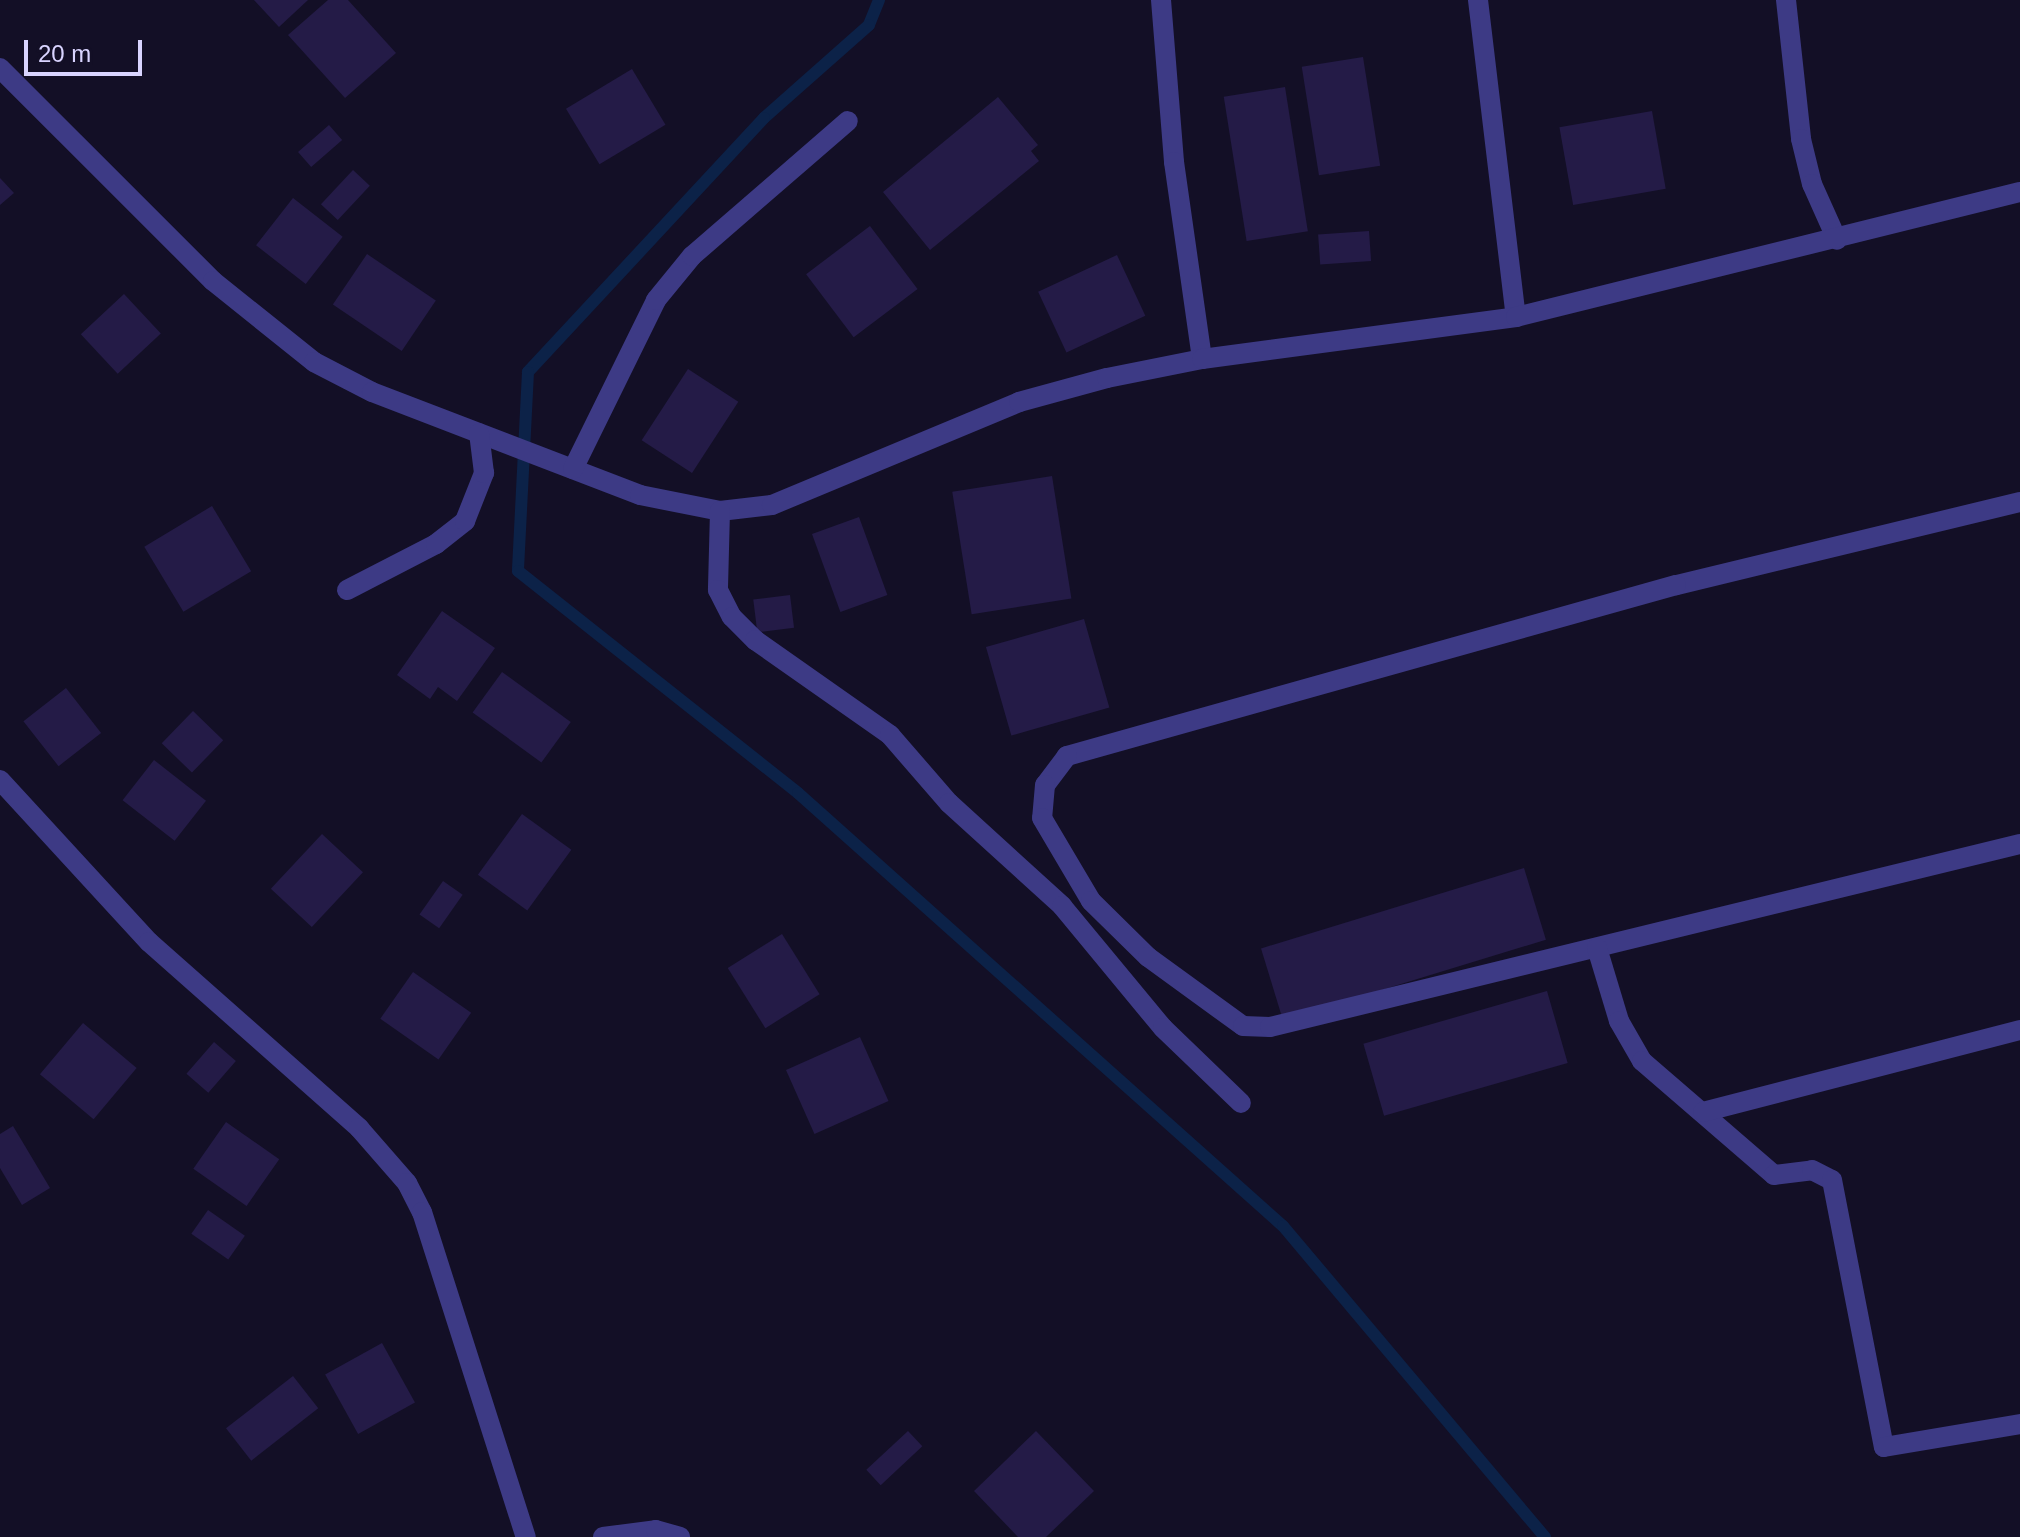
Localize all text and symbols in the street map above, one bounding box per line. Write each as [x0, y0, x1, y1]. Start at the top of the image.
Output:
scale bar [28, 24, 146, 74]
text: 20 m [38, 40, 91, 67]

